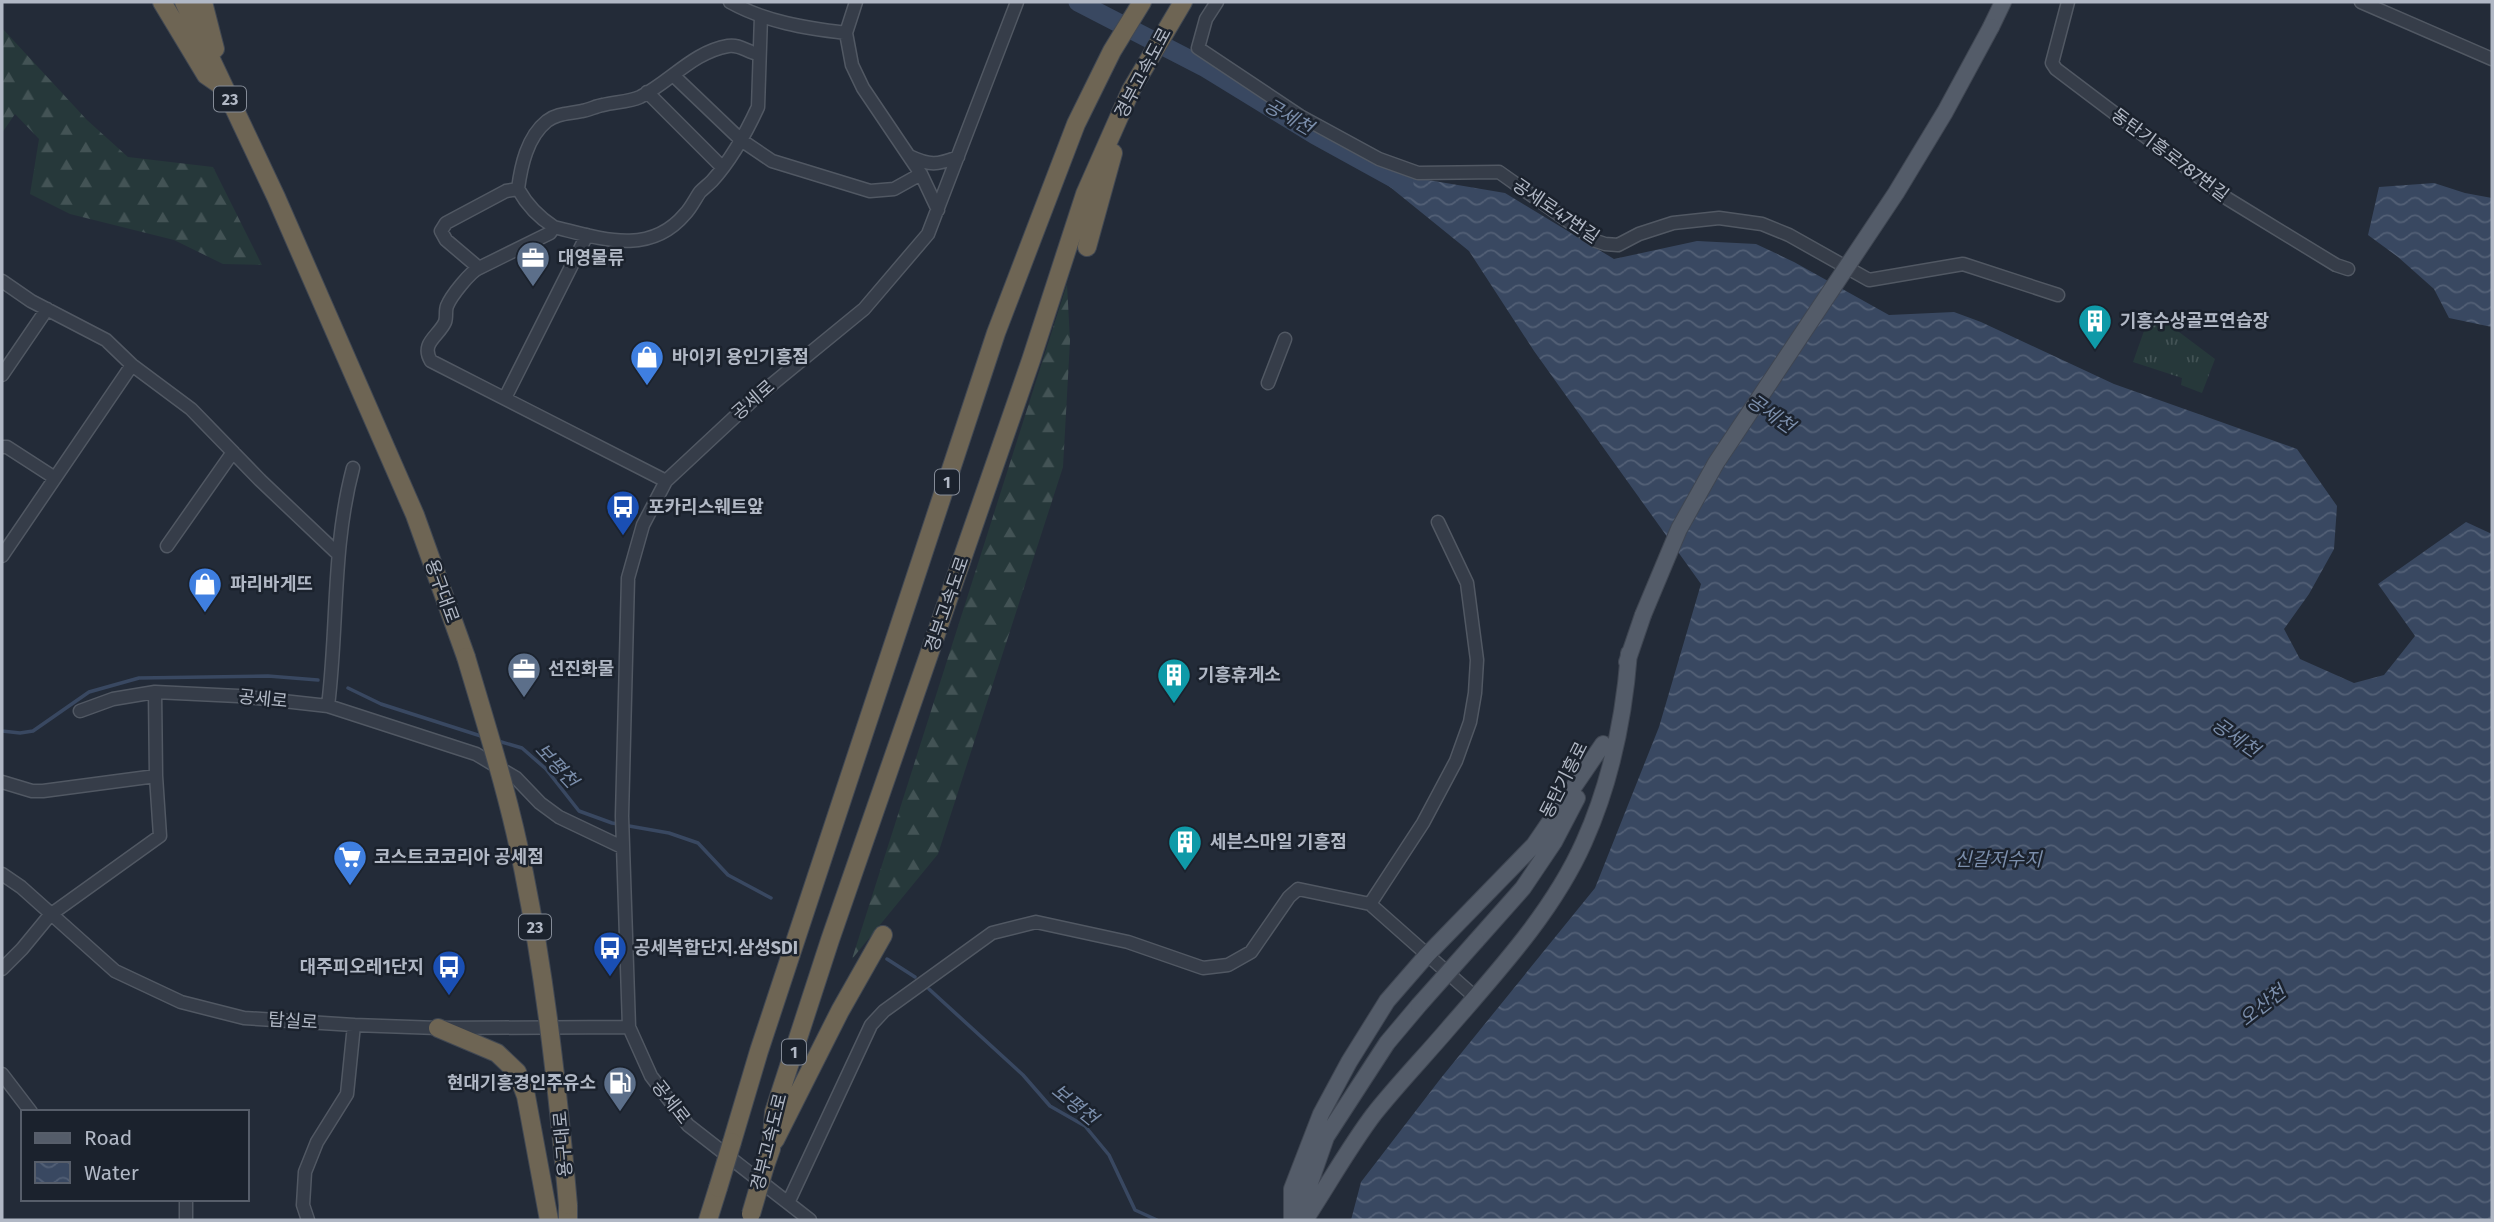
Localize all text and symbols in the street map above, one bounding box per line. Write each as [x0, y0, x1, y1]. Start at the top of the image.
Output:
street label: 경부고속도로 [1110, 24, 1176, 122]
road number: 23 [214, 86, 246, 111]
water label: 공세천 [1260, 93, 1319, 140]
street label: 동탄기흥로787번길 [2107, 104, 2233, 206]
street label: 공세로47번길 [1508, 174, 1604, 248]
office icon: 대영물류 [514, 239, 552, 288]
place label: 대영물류 [558, 247, 624, 269]
building icon: 기흥수상골프연습장 [2076, 302, 2114, 351]
place label: 기흥수상골프연습장 [2120, 310, 2269, 332]
shop icon: 바이키 용인기흥점 [628, 338, 666, 387]
place label: 바이키 용인기흥점 [672, 346, 809, 368]
street label: 공세로 [727, 375, 779, 425]
water label: 공세천 [1743, 389, 1800, 439]
road number: 1 [935, 470, 959, 495]
bus stop icon: 포카리스웨트앞 [604, 488, 642, 537]
place label: 포카리스웨트앞 [648, 496, 764, 518]
street label: 경부고속도로 [920, 553, 974, 655]
street label: 용구대로 [420, 556, 464, 626]
shop icon: 파리바게뜨 [186, 565, 224, 614]
place label: 파리바게뜨 [230, 573, 313, 595]
office icon: 선진화물 [505, 650, 543, 699]
building icon: 기흥휴게소 [1155, 656, 1193, 705]
place label: 선진화물 [548, 658, 614, 680]
place label: 기흥휴게소 [1198, 664, 1281, 686]
street label: 공세로 [237, 685, 289, 713]
water label: 공세천 [2208, 713, 2265, 763]
water label: 보평천 [530, 738, 584, 793]
street label: 동탄기흥로 [1535, 738, 1593, 822]
building icon: 세븐스마일 기흥점 [1166, 823, 1204, 872]
place label: 세븐스마일 기흥점 [1210, 831, 1347, 853]
supermarket icon: 코스트코코리아 공세점 [331, 838, 369, 887]
place label: 코스트코코리아 공세점 [374, 846, 544, 868]
water label: 신갈저수지 [1954, 848, 2043, 871]
road number: 23 [519, 914, 551, 939]
bus stop icon: 공세복합단지.삼성SDI [591, 929, 629, 978]
place label: 공세복합단지.삼성SDI [634, 937, 798, 959]
bus stop icon: 대주피오레1단지 [430, 948, 468, 997]
place label: 대주피오레1단지 [300, 956, 424, 978]
water label: 오산천 [2235, 979, 2291, 1031]
street label: 탑실로 [267, 1008, 319, 1034]
road number: 1 [782, 1040, 806, 1064]
fuel station icon: 현대기흥경인주유소 [601, 1064, 639, 1113]
place label: 현대기흥경인주유소 [447, 1072, 596, 1094]
street label: 공세로 [647, 1076, 695, 1128]
water label: 보평천 [1047, 1079, 1103, 1131]
street label: 경부고속도로 [746, 1091, 792, 1193]
legend [21, 1110, 248, 1201]
street label: 용구대로 [549, 1110, 577, 1178]
text: Road [84, 1125, 132, 1151]
text: Water [84, 1160, 139, 1186]

